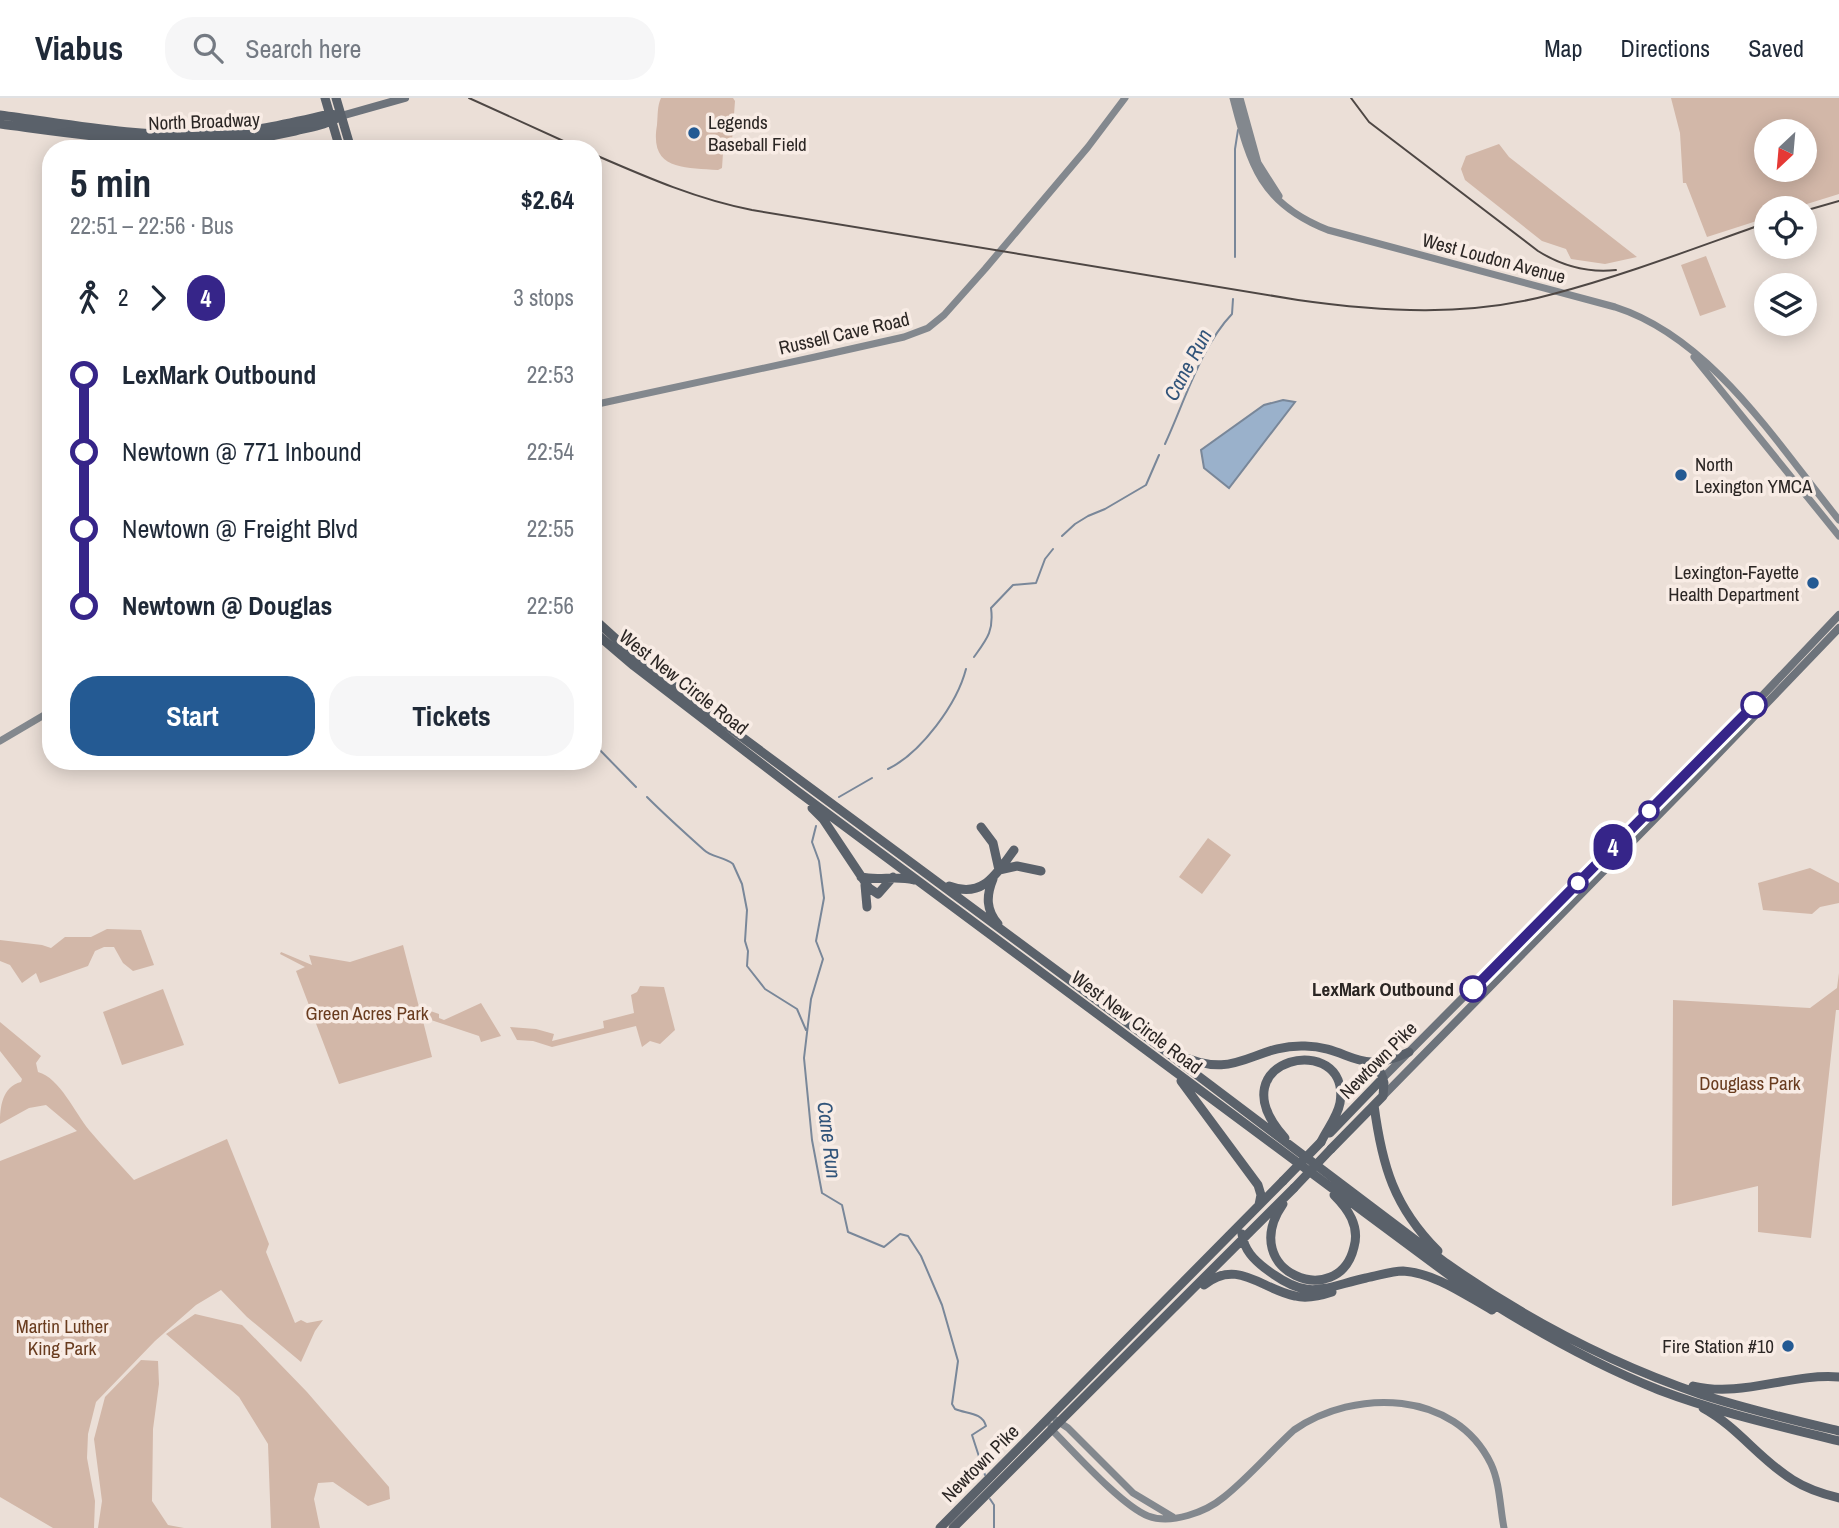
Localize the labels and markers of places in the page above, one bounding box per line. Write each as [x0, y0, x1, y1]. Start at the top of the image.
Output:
place label: Legends Baseball Field [708, 109, 807, 157]
marker: Legends Baseball Field [686, 125, 702, 141]
place label: North Lexington YMCA [1695, 451, 1813, 499]
marker: North Lexington YMCA [1673, 467, 1689, 483]
place label: Lexington-Fayette Health Department [1668, 559, 1800, 607]
marker: Lexington-Fayette Health Department [1805, 575, 1821, 591]
unlabelled marker [1741, 692, 1767, 718]
unlabelled marker [1639, 801, 1659, 821]
unlabelled marker [1568, 873, 1588, 893]
place label: LexMark Outbound [1312, 976, 1454, 1002]
marker: LexMark Outbound [1460, 976, 1486, 1002]
place label: Fire Station #10 [1662, 1333, 1774, 1359]
marker: Fire Station #10 [1780, 1338, 1796, 1354]

